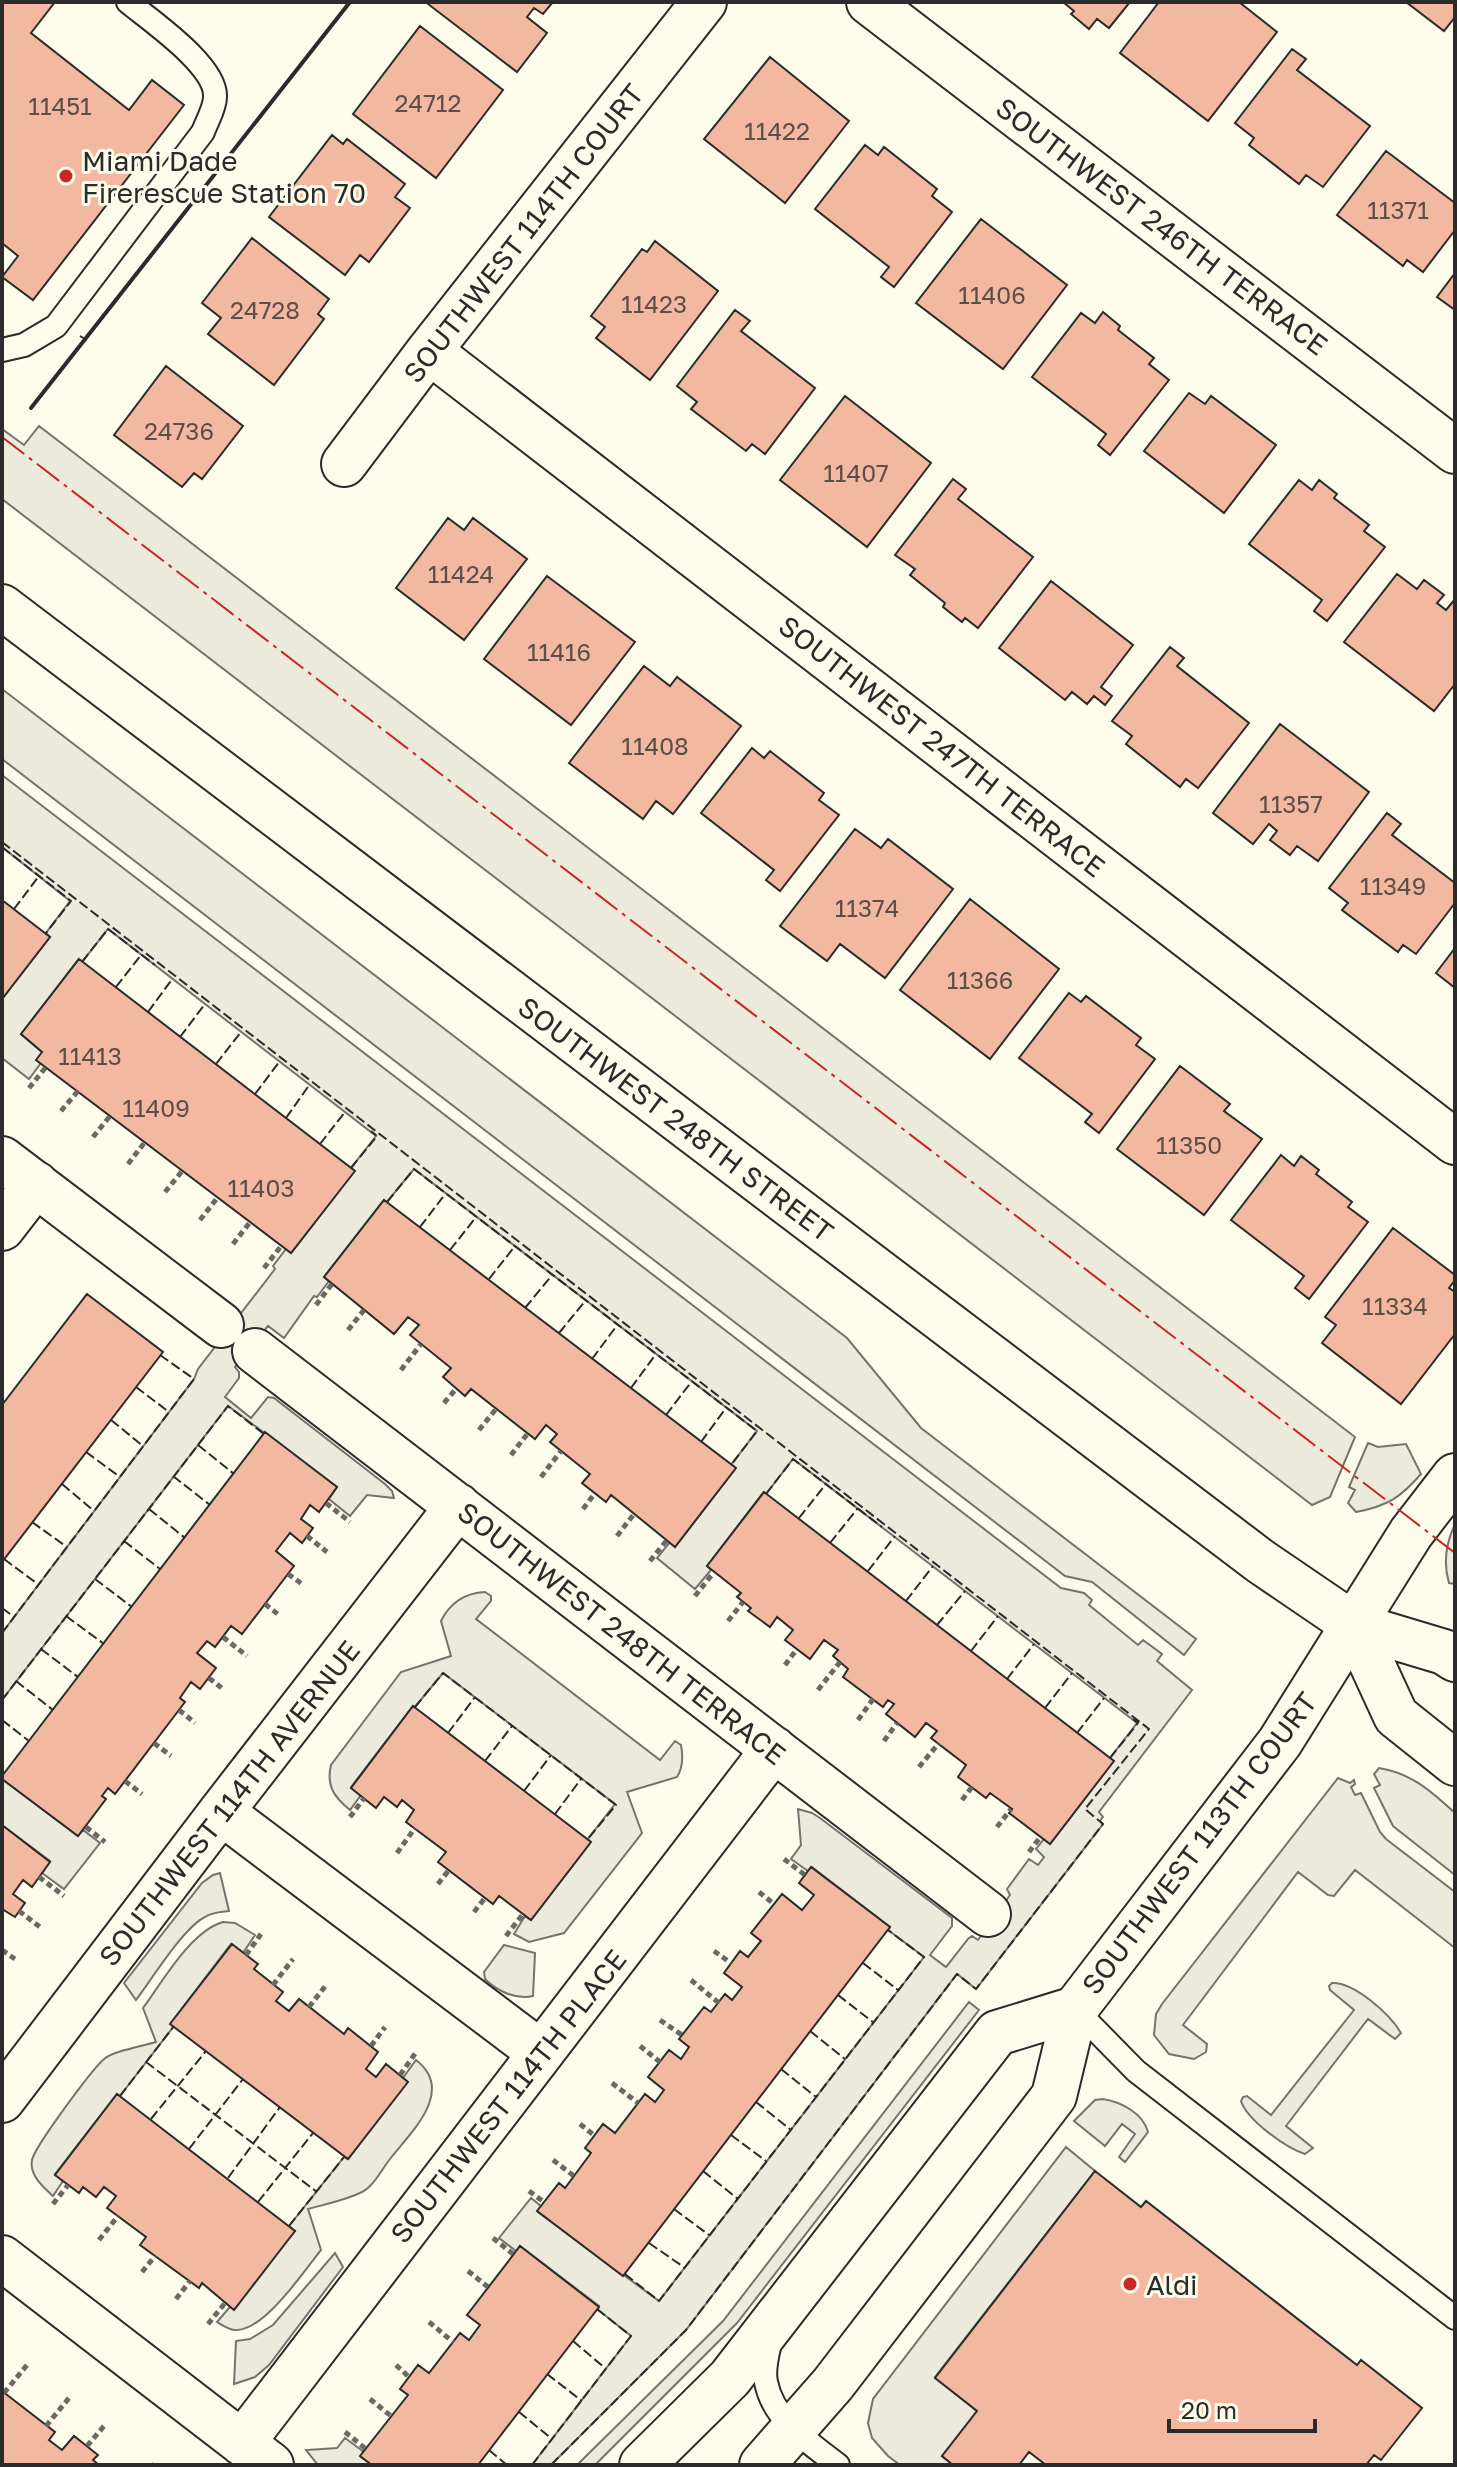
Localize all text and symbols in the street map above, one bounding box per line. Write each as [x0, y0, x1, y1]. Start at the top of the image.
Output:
street label: SOUTHWEST 114TH COURT [396, 77, 650, 389]
house number: 24712 [395, 88, 461, 117]
house number: 11451 [28, 91, 92, 120]
street label: SOUTHWEST 246TH TERRACE [990, 91, 1334, 361]
house number: 11422 [744, 116, 810, 145]
place label: Miami Dade Firerescue Station 70 [82, 144, 366, 209]
marker: Miami Dade Firerescue Station 70 [57, 167, 75, 185]
house number: 11371 [1367, 195, 1429, 224]
house number: 11406 [958, 280, 1026, 309]
house number: 11423 [621, 289, 687, 318]
house number: 24728 [230, 295, 300, 324]
house number: 24736 [144, 416, 214, 445]
house number: 11407 [823, 458, 889, 487]
house number: 11424 [428, 559, 494, 588]
street label: SOUTHWEST 247TH TERRACE [773, 609, 1111, 883]
house number: 11416 [527, 637, 591, 666]
house number: 11408 [621, 731, 689, 760]
house number: 11357 [1259, 789, 1323, 818]
house number: 11349 [1360, 871, 1426, 900]
house number: 11374 [835, 893, 899, 922]
house number: 11366 [947, 965, 1013, 994]
street label: SOUTHWEST 248TH STREET [512, 990, 840, 1248]
house number: 11413 [58, 1041, 122, 1070]
house number: 11409 [122, 1093, 190, 1122]
house number: 11350 [1156, 1130, 1222, 1159]
house number: 11403 [228, 1173, 294, 1202]
house number: 11334 [1362, 1291, 1428, 1320]
street label: SOUTHWEST 248TH TERRACE [452, 1495, 792, 1771]
street label: SOUTHWEST 114TH AVERNUE [92, 1634, 366, 1972]
street label: SOUTHWEST 113TH COURT [1075, 1686, 1323, 2000]
street label: SOUTHWEST 114TH PLACE [383, 1943, 633, 2249]
place label: Aldi [1146, 2268, 1198, 2301]
marker: Aldi [1121, 2275, 1139, 2293]
scale bar [1169, 2383, 1315, 2433]
text: 20 m [1181, 2395, 1237, 2424]

